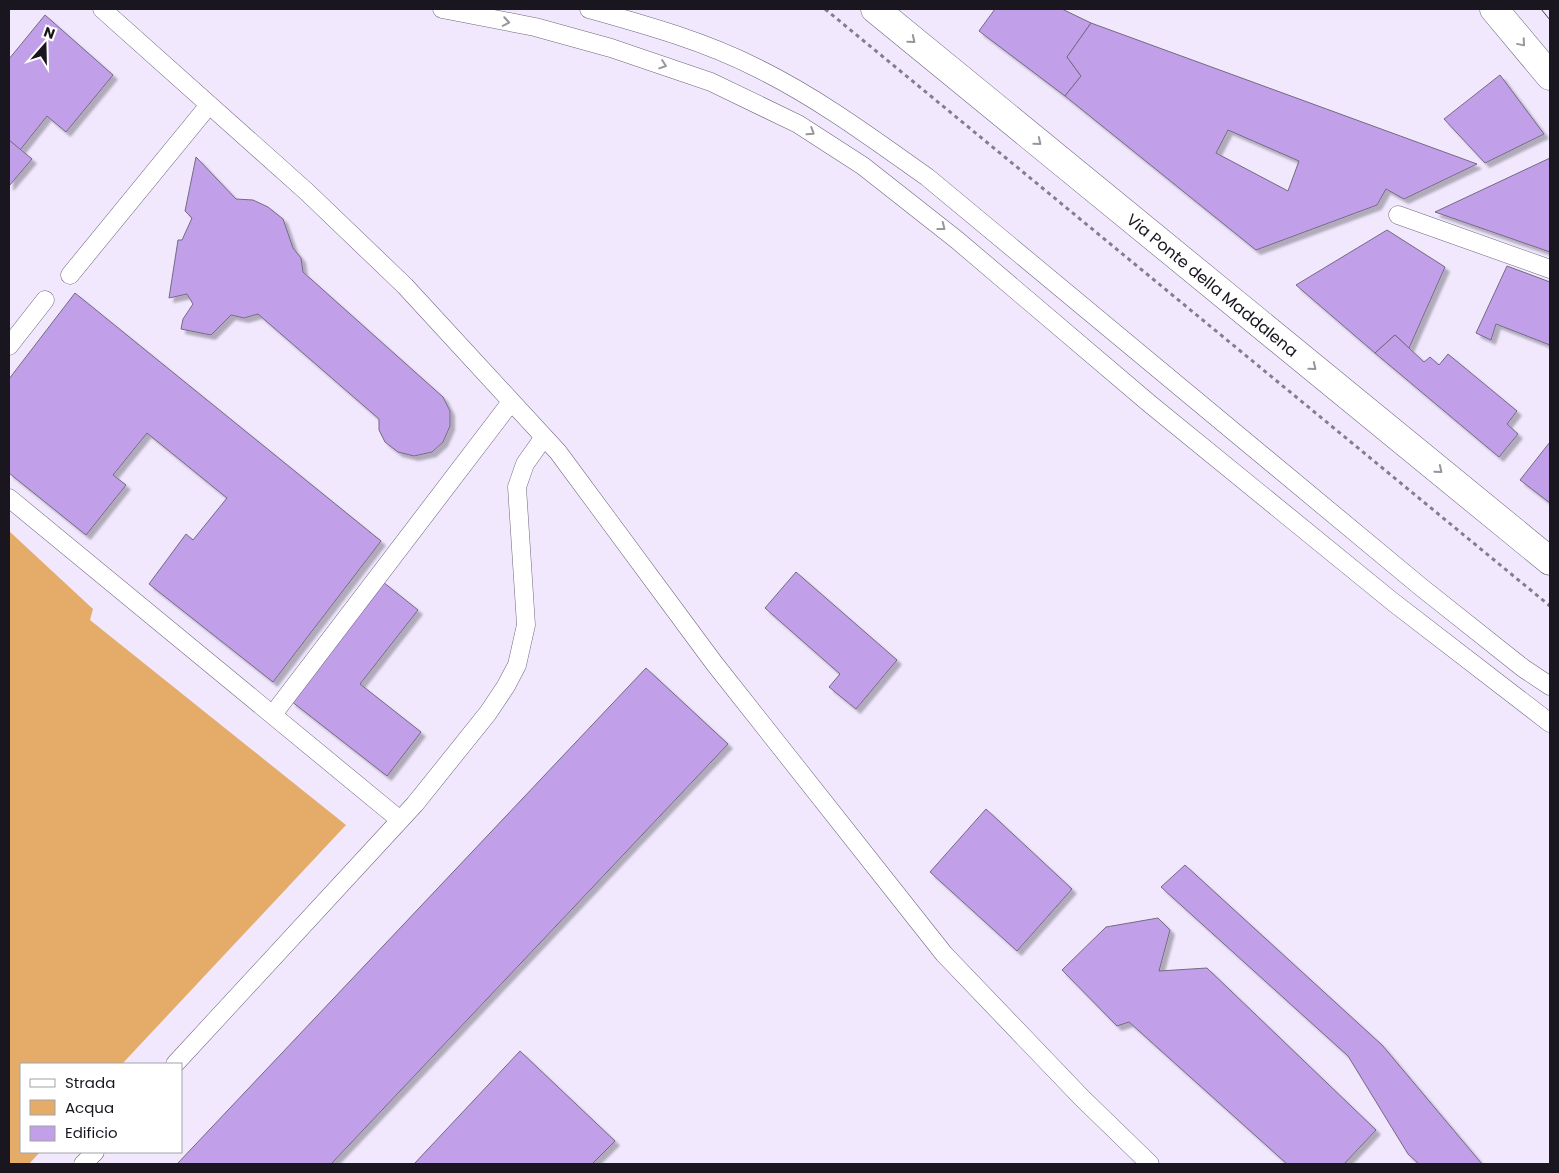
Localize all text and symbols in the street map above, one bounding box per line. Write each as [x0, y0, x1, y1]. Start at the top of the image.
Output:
one-way arrow [502, 16, 511, 27]
north arrow [20, 20, 70, 70]
text: N [41, 22, 58, 44]
one-way arrow [907, 34, 916, 43]
one-way arrow [1516, 37, 1525, 46]
one-way arrow [658, 60, 666, 70]
one-way arrow [805, 126, 814, 135]
one-way arrow [1032, 137, 1041, 145]
street label: Via Ponte della Maddalena [1122, 208, 1303, 362]
one-way arrow [936, 222, 945, 230]
one-way arrow [1307, 362, 1316, 370]
one-way arrow [1433, 465, 1442, 473]
legend [20, 1063, 182, 1153]
text: Strada [65, 1072, 115, 1093]
text: Acqua [65, 1097, 114, 1118]
text: Edificio [65, 1122, 118, 1143]

